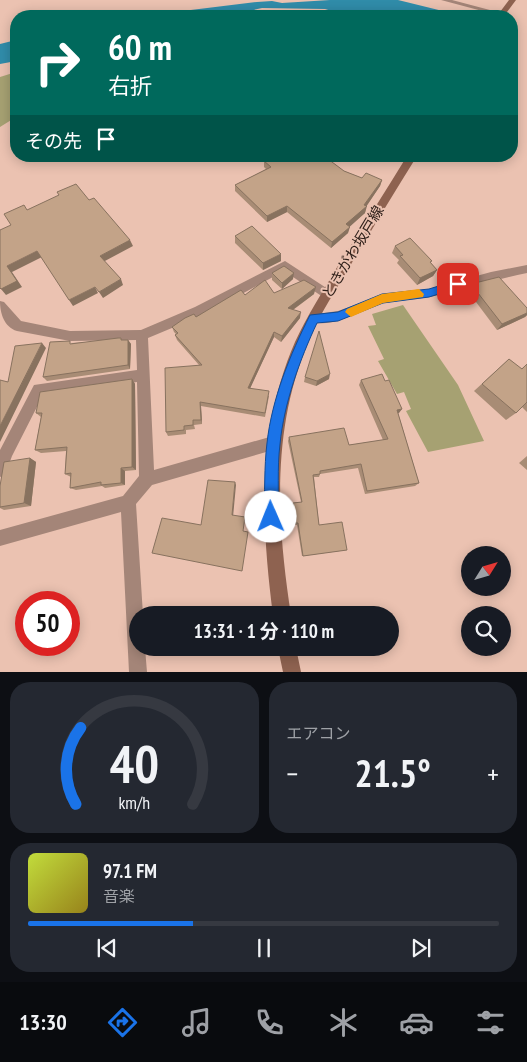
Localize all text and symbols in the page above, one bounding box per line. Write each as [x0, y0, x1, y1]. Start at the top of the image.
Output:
text: 60 m [108, 24, 172, 70]
icon: right [25, 30, 90, 95]
text: 右折 [108, 72, 152, 100]
icon: arrive [92, 125, 120, 153]
text: その先 [25, 129, 82, 153]
street label: ときがわ坂戸線 [317, 202, 388, 302]
pin [437, 263, 479, 305]
icon: arrive [444, 270, 472, 298]
position arrow [244, 490, 296, 542]
north arrow [461, 546, 511, 596]
map controls [461, 546, 511, 656]
speed limit sign: 50 [15, 591, 80, 656]
button: search [461, 606, 511, 656]
text: 13:31 · 1 分 · 110 m [194, 619, 334, 643]
text: エアコン [287, 723, 351, 743]
text: 40 [109, 730, 159, 797]
text: 21.5° [355, 748, 431, 797]
text: − [287, 755, 298, 792]
text: + [487, 755, 499, 792]
text: km/h [118, 791, 150, 814]
text: 97.1 FM [103, 859, 157, 883]
text: 音楽 [103, 886, 135, 906]
icon: previous [93, 934, 121, 962]
icon: pause [250, 934, 278, 962]
icon: next [407, 934, 435, 962]
icon: directions [105, 1005, 140, 1040]
icon: music [179, 1005, 214, 1040]
icon: phone [252, 1005, 287, 1040]
icon: climate [326, 1005, 361, 1040]
icon: car [399, 1005, 434, 1040]
icon: filters [473, 1005, 508, 1040]
text: 13:30 [19, 1008, 67, 1036]

